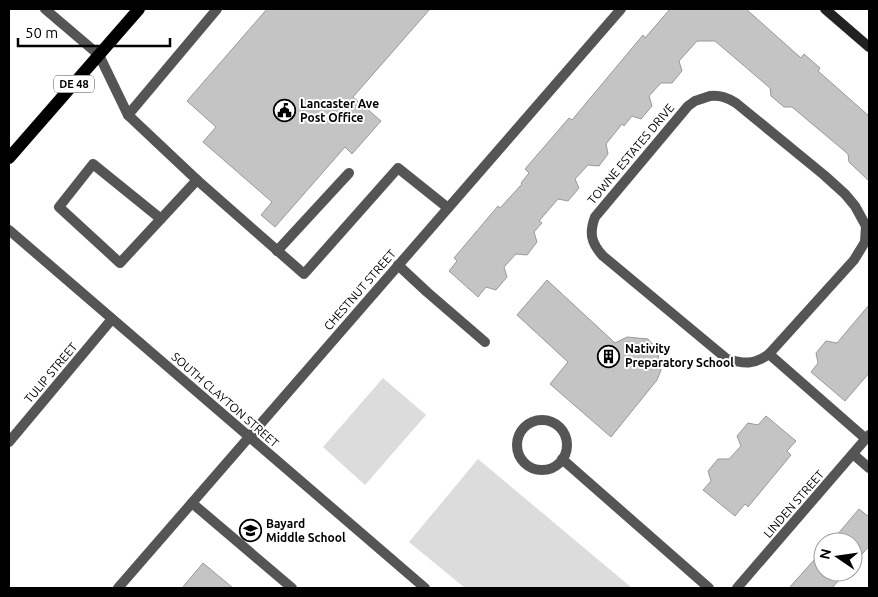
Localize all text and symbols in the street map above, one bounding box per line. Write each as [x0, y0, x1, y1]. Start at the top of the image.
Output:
scale bar [18, 15, 170, 47]
text: 50 m [25, 24, 58, 41]
road number: DE 48 [54, 76, 94, 92]
place label: Lancaster Ave Post Office [300, 97, 379, 124]
public building icon: Lancaster Ave Post Office [272, 99, 296, 123]
street label: TOWNE ESTATES DRIVE [585, 101, 677, 206]
street label: CHESTNUT STREET [321, 247, 398, 332]
street label: TULIP STREET [22, 340, 80, 405]
place label: Nativity Preparatory School [625, 342, 734, 369]
building icon: Nativity Preparatory School [597, 344, 621, 368]
street label: SOUTH CLAYTON STREET [169, 350, 282, 450]
street label: LINDEN STREET [761, 467, 827, 540]
place label: Bayard Middle School [266, 517, 346, 544]
school or university icon: Bayard Middle School [238, 519, 262, 543]
north arrow [813, 532, 863, 582]
text: N [816, 547, 834, 561]

